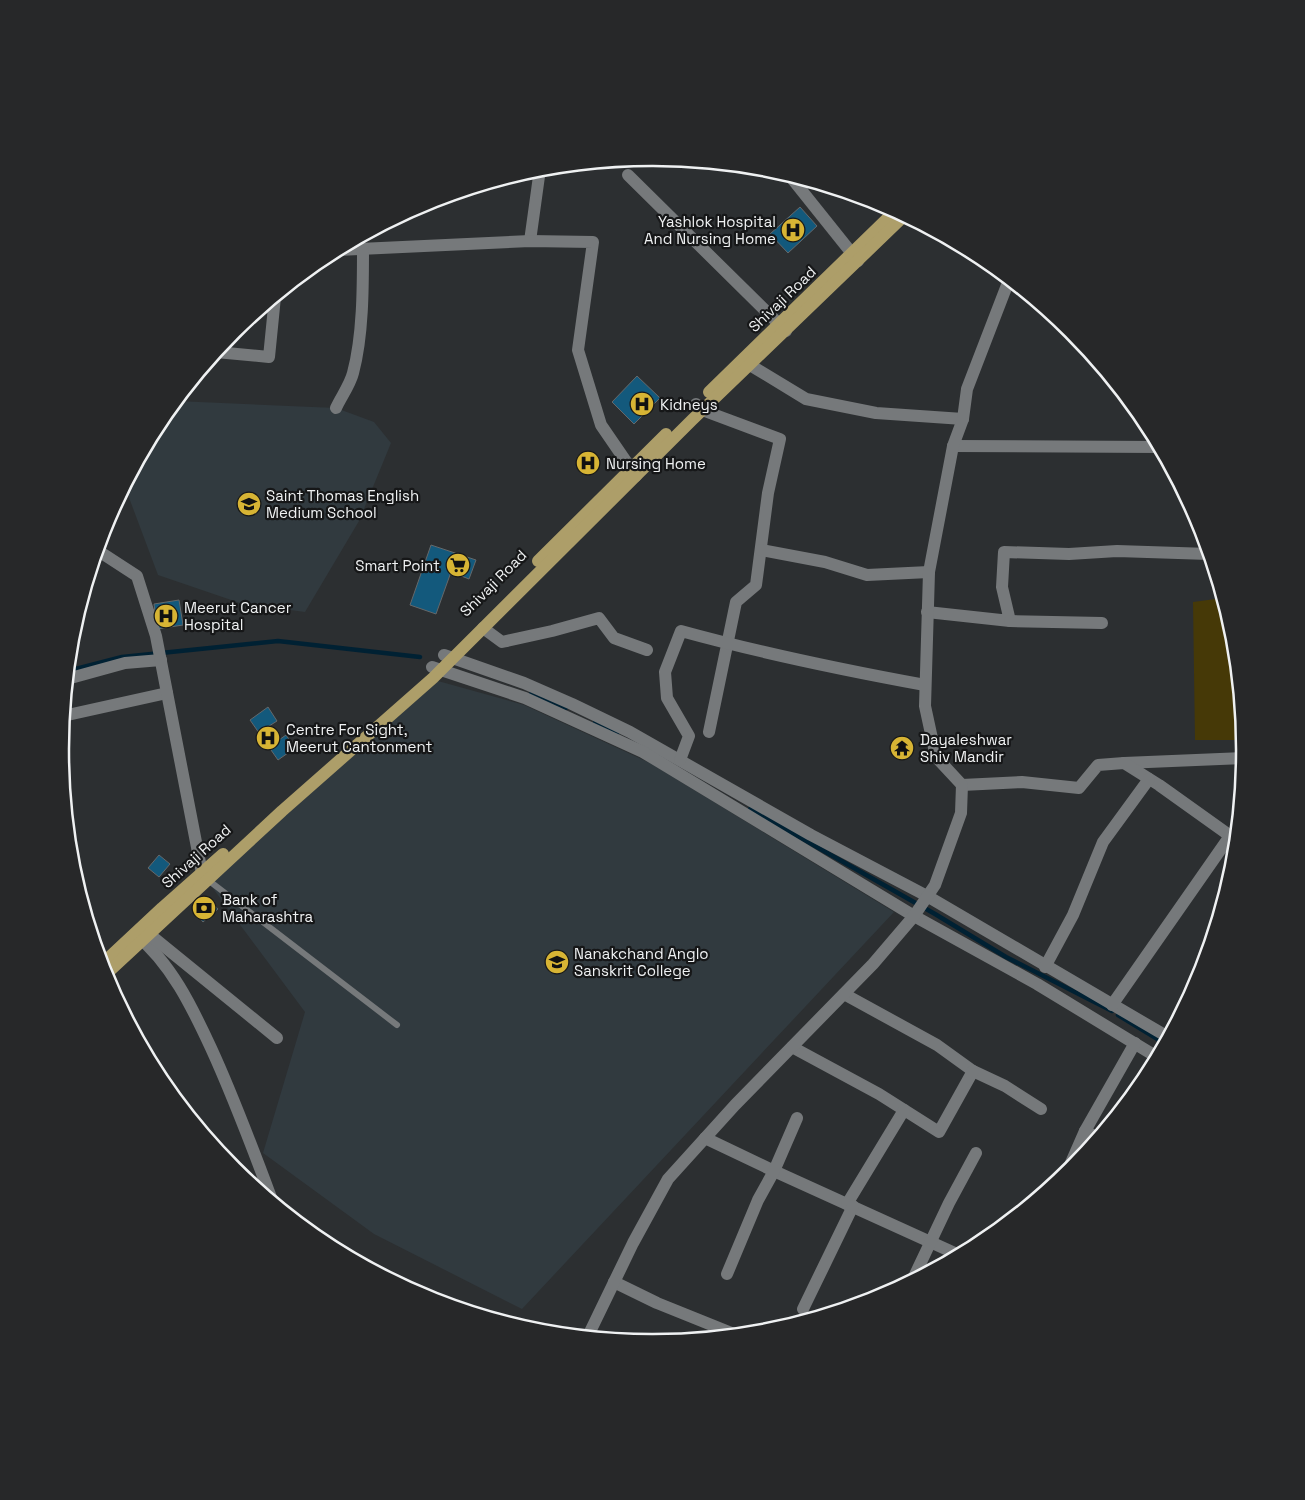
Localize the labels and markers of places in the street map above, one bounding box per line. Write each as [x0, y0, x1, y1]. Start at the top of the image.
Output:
place label: Yashlok Hospital And Nursing Home [644, 212, 776, 248]
hospital icon: Yashlok Hospital And Nursing Home [780, 217, 806, 243]
hospital icon: Kidneys [629, 391, 655, 417]
place label: Kidneys [660, 395, 718, 414]
hospital icon: Nursing Home [575, 450, 601, 476]
place label: Nursing Home [606, 454, 706, 473]
place label: Saint Thomas English Medium School [266, 486, 419, 522]
school or university icon: Saint Thomas English Medium School [236, 491, 262, 517]
supermarket icon: Smart Point [445, 552, 471, 578]
place label: Smart Point [355, 556, 440, 575]
place label: Meerut Cancer Hospital [184, 598, 292, 634]
hospital icon: Meerut Cancer Hospital [153, 603, 179, 629]
place label: Centre For Sight, Meerut Cantonment [286, 720, 432, 756]
hospital icon: Centre For Sight, Meerut Cantonment [255, 725, 281, 751]
place label: Dayaleshwar Shiv Mandir [920, 730, 1012, 766]
temple icon: Dayaleshwar Shiv Mandir [889, 735, 915, 761]
place label: Bank of Maharashtra [222, 890, 314, 926]
bank icon: Bank of Maharashtra [191, 895, 217, 921]
place label: Nanakchand Anglo Sanskrit College [574, 944, 709, 980]
school or university icon: Nanakchand Anglo Sanskrit College [544, 949, 570, 975]

